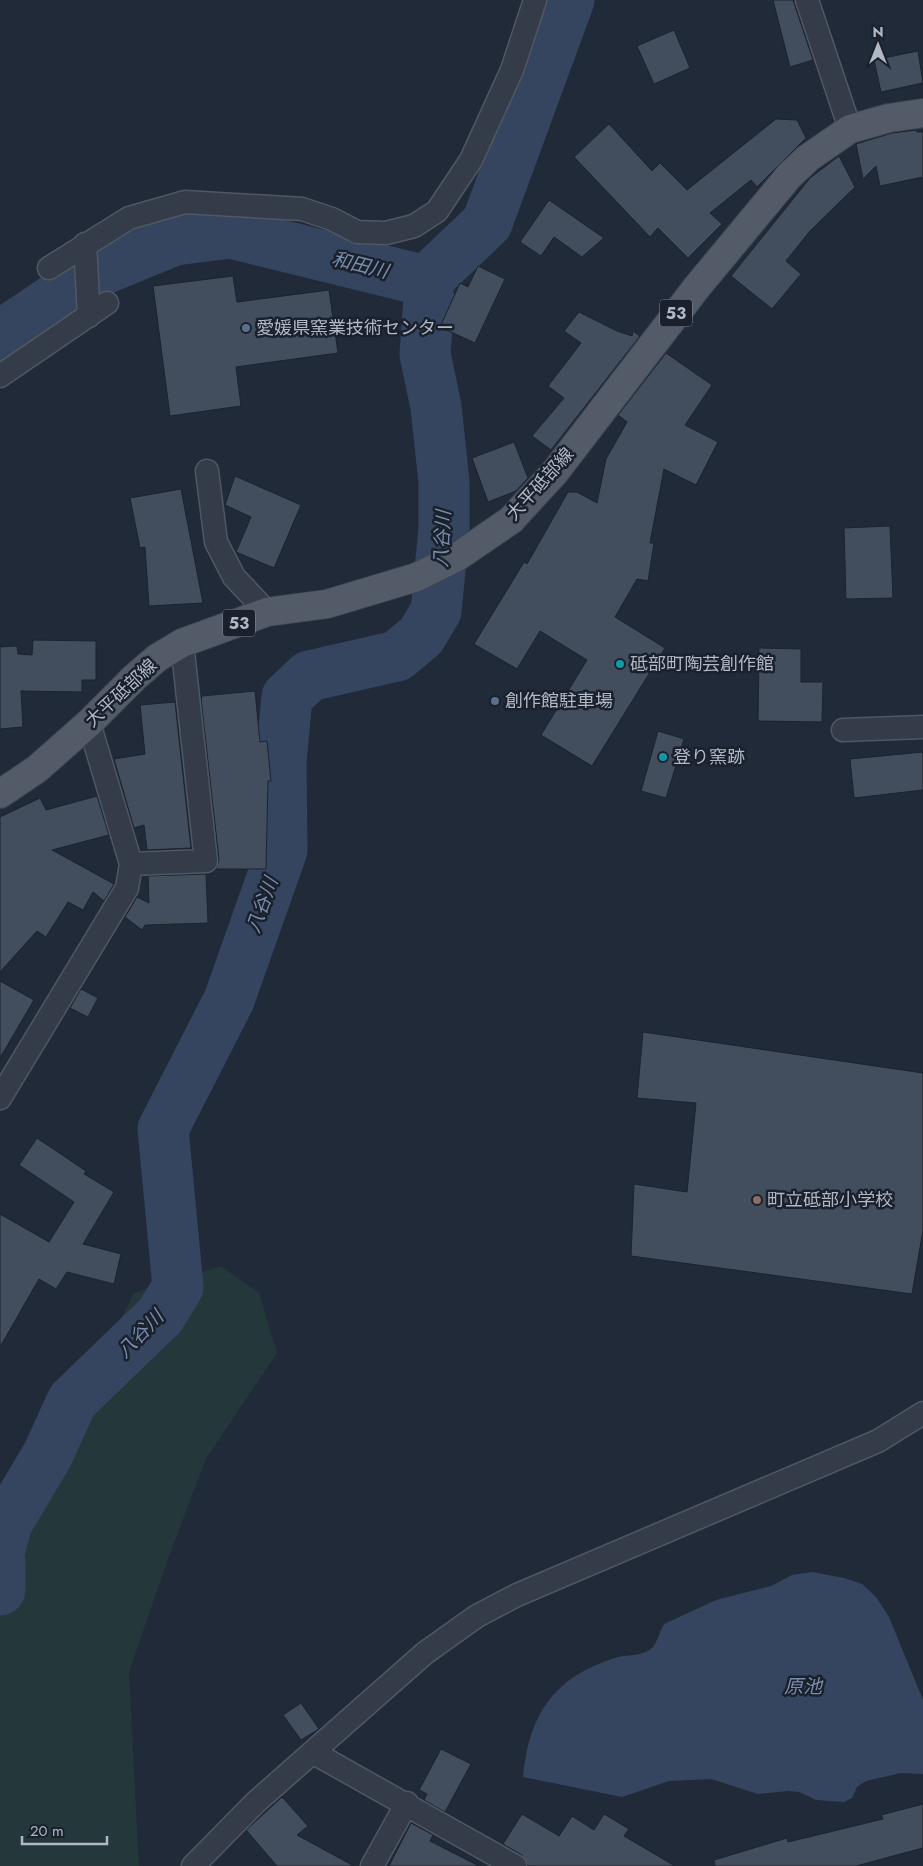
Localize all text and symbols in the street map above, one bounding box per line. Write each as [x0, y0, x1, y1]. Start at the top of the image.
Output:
north arrow [853, 20, 903, 70]
text: N [872, 22, 884, 42]
water label: 和田川 [329, 245, 393, 285]
road number: 53 [660, 300, 692, 326]
place label: 愛媛県窯業技術センター [256, 315, 454, 341]
marker: 愛媛県窯業技術センター [240, 322, 252, 334]
street label: 大平砥部線 [500, 442, 580, 526]
water label: 八谷川 [427, 508, 457, 568]
road number: 53 [223, 610, 255, 636]
place label: 砥部町陶芸創作館 [630, 651, 774, 677]
street label: 大平砥部線 [79, 653, 163, 733]
marker: 砥部町陶芸創作館 [614, 658, 626, 670]
place label: 創作館駐車場 [505, 688, 613, 714]
marker: 創作館駐車場 [489, 695, 501, 707]
place label: 登り窯跡 [673, 744, 745, 770]
marker: 登り窯跡 [657, 751, 669, 763]
water label: 八谷川 [240, 872, 285, 936]
place label: 町立砥部小学校 [767, 1187, 893, 1213]
marker: 町立砥部小学校 [751, 1194, 763, 1206]
water label: 八谷川 [110, 1303, 171, 1364]
water label: 原池 [784, 1673, 824, 1700]
scale bar [22, 1814, 108, 1846]
text: 20 m [30, 1820, 64, 1842]

